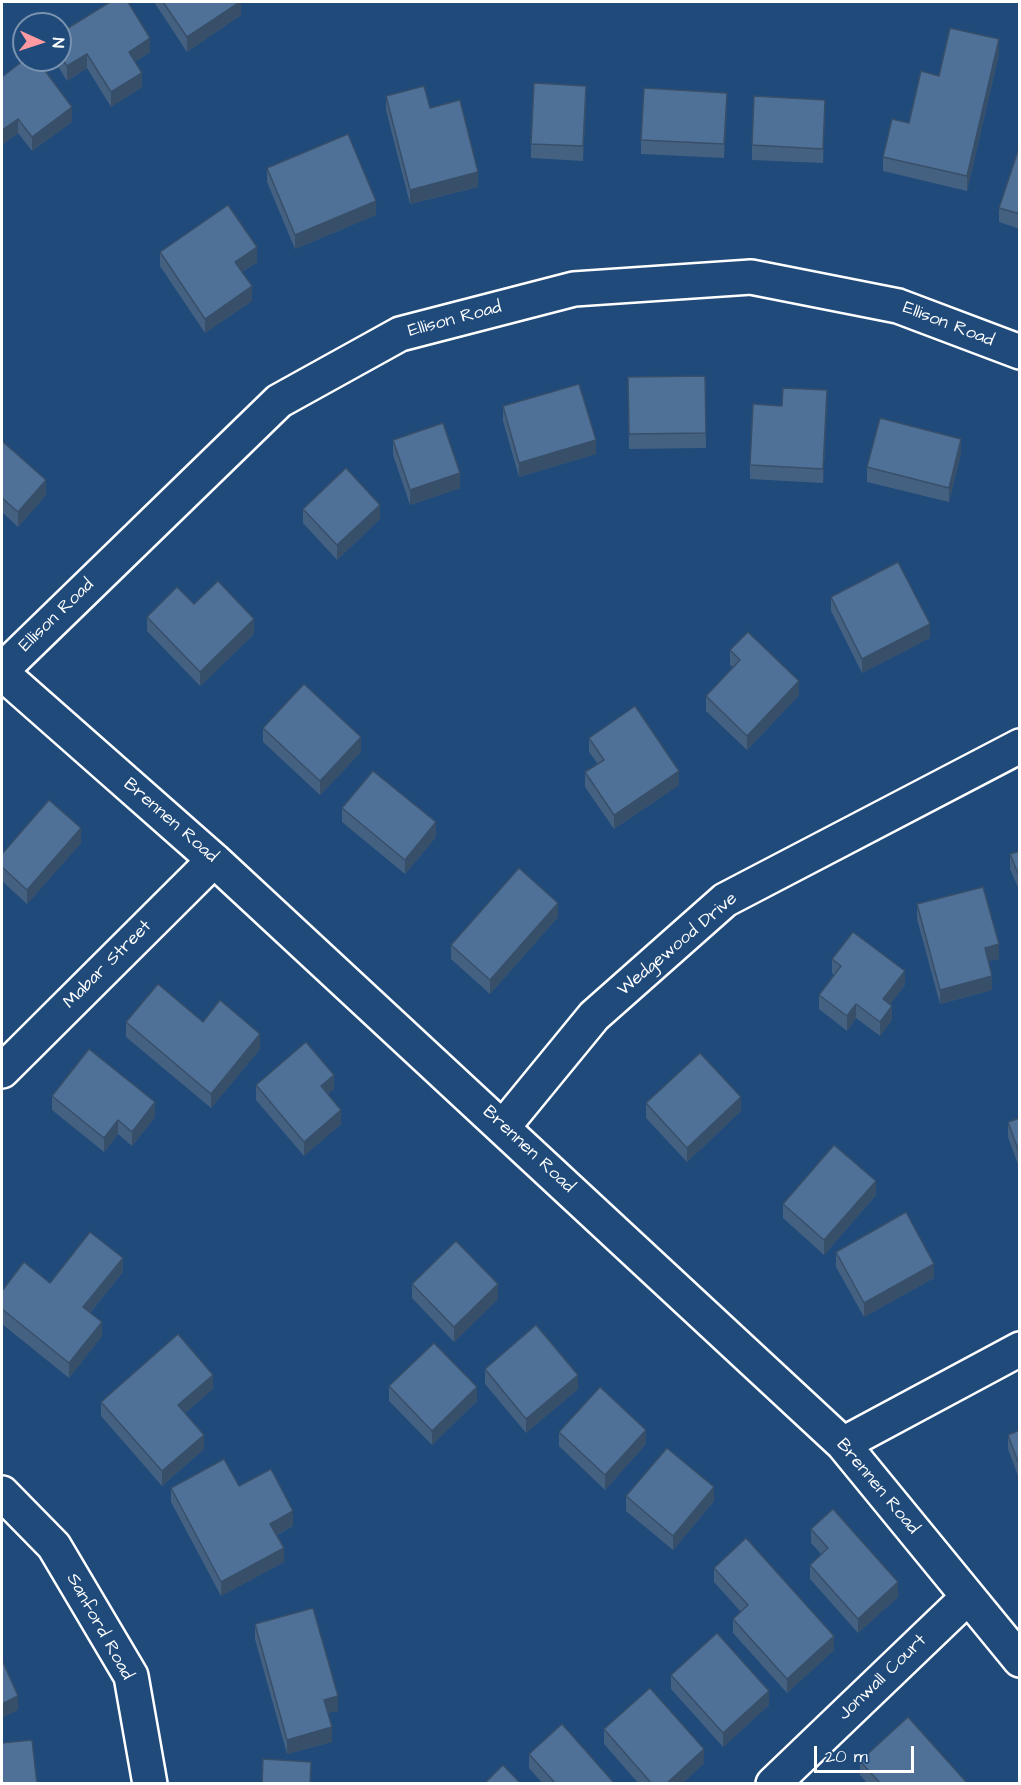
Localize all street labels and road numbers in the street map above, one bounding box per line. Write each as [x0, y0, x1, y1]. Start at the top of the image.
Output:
street label: Ellison Road [406, 297, 504, 343]
street label: Ellison Road [899, 298, 997, 352]
street label: Ellison Road [15, 575, 99, 657]
street label: Brennen Road [118, 774, 222, 868]
street label: Wedgewood Drive [614, 889, 742, 1001]
street label: Mabar Street [59, 916, 157, 1014]
street label: Brennen Road [478, 1102, 578, 1198]
street label: Brennen Road [831, 1435, 923, 1539]
street label: Sanford Road [61, 1570, 137, 1684]
street label: Jonwall Court [834, 1630, 932, 1726]

